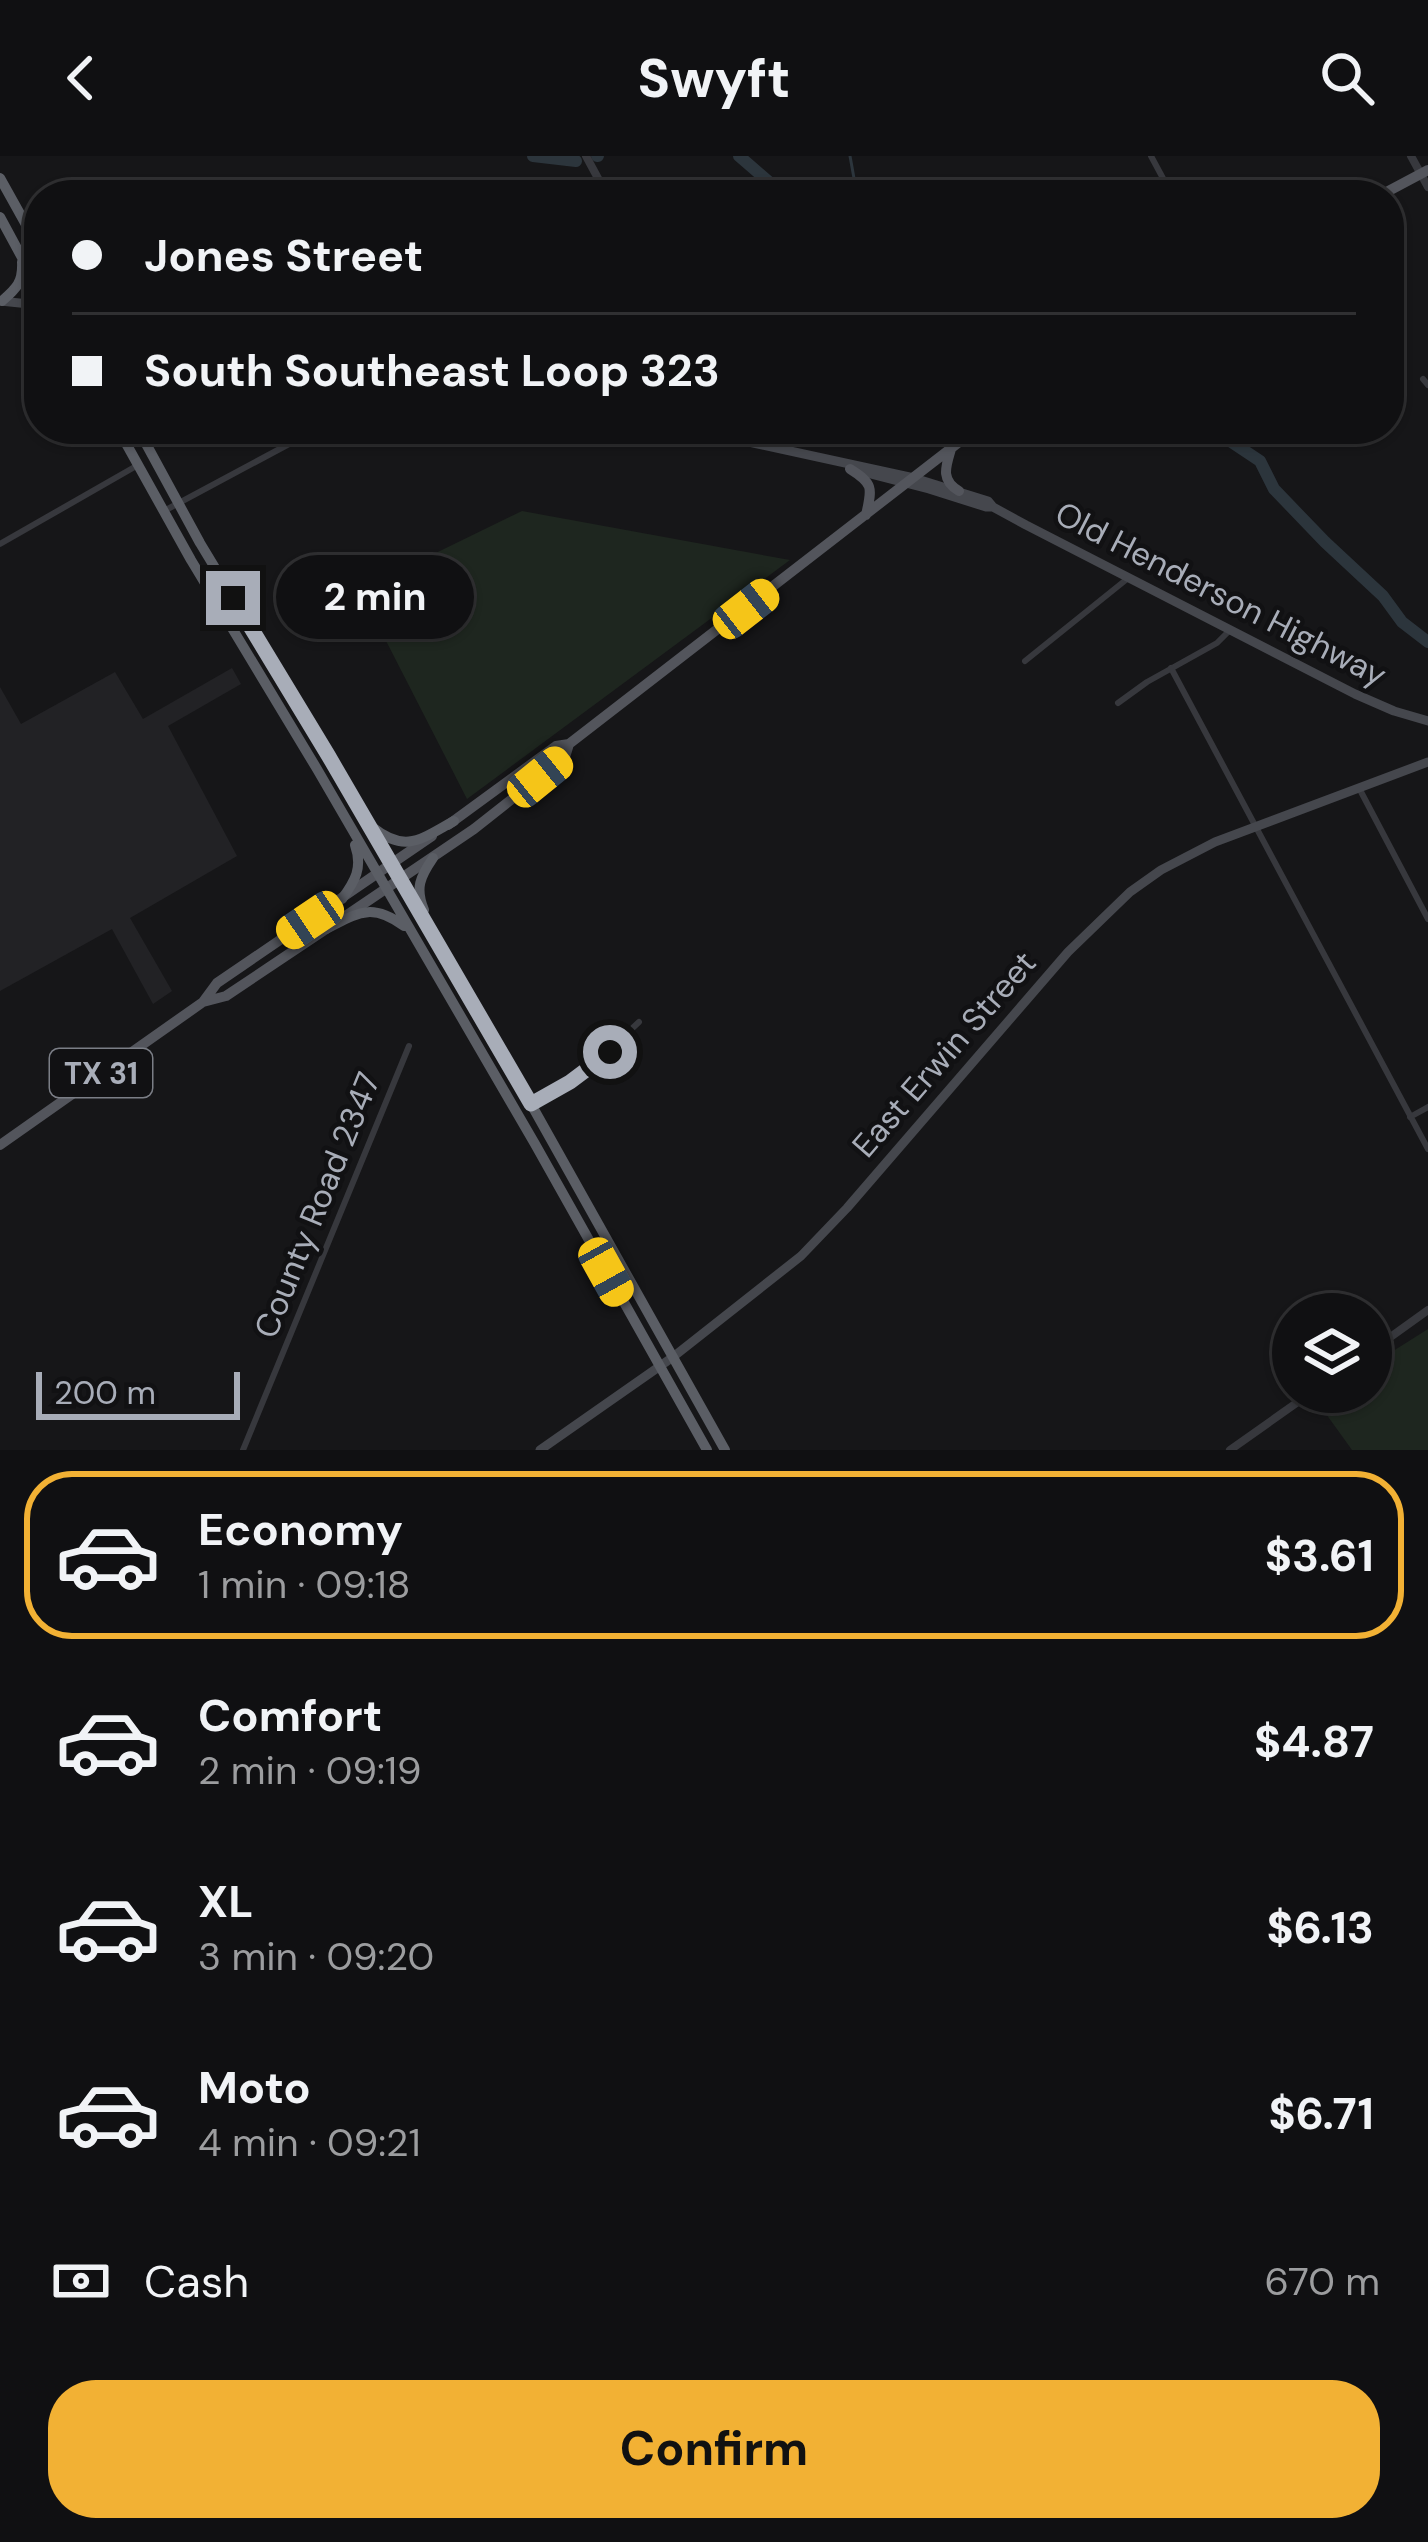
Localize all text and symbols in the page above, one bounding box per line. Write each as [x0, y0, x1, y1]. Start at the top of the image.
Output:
text: Swyft [638, 43, 790, 114]
icon: back [48, 45, 114, 111]
icon: search [1314, 45, 1380, 111]
text: Jones Street [144, 226, 423, 285]
text: South Southeast Loop 323 [144, 341, 720, 400]
street label: Old Henderson Highway [1048, 492, 1394, 696]
callout: 2 min [275, 556, 473, 640]
route end [206, 571, 260, 625]
text: 2 min [323, 571, 427, 622]
car [707, 573, 785, 645]
car [501, 740, 579, 814]
car [270, 885, 350, 955]
street label: East Erwin Street [843, 942, 1045, 1166]
route start [583, 1025, 637, 1079]
road number: TX 31 [50, 1049, 152, 1097]
street label: County Road 2347 [244, 1066, 390, 1344]
car [573, 1232, 639, 1312]
map controls [1272, 1293, 1392, 1413]
button: layers [1272, 1293, 1392, 1413]
scale bar [36, 1366, 240, 1419]
text: 200 m [54, 1371, 156, 1414]
text: Economy [198, 1500, 403, 1559]
icon: car [54, 1501, 162, 1609]
text: $3.61 [1265, 1526, 1374, 1585]
text: 1 min · 09:18 [198, 1559, 410, 1610]
text: Comfort [198, 1686, 382, 1745]
icon: car [54, 1687, 162, 1795]
text: $4.87 [1254, 1712, 1374, 1771]
text: 2 min · 09:19 [198, 1745, 422, 1796]
text: XL [198, 1872, 253, 1931]
icon: car [54, 1873, 162, 1981]
text: $6.13 [1266, 1898, 1374, 1957]
text: 3 min · 09:20 [198, 1931, 434, 1982]
text: Moto [198, 2058, 311, 2117]
icon: car [54, 2059, 162, 2167]
text: $6.71 [1268, 2084, 1374, 2143]
text: 4 min · 09:21 [198, 2117, 421, 2168]
icon: cash [48, 2248, 114, 2314]
text: Cash [144, 2252, 249, 2311]
text: 670 m [1264, 2256, 1380, 2307]
button: Confirm [48, 2380, 1380, 2518]

